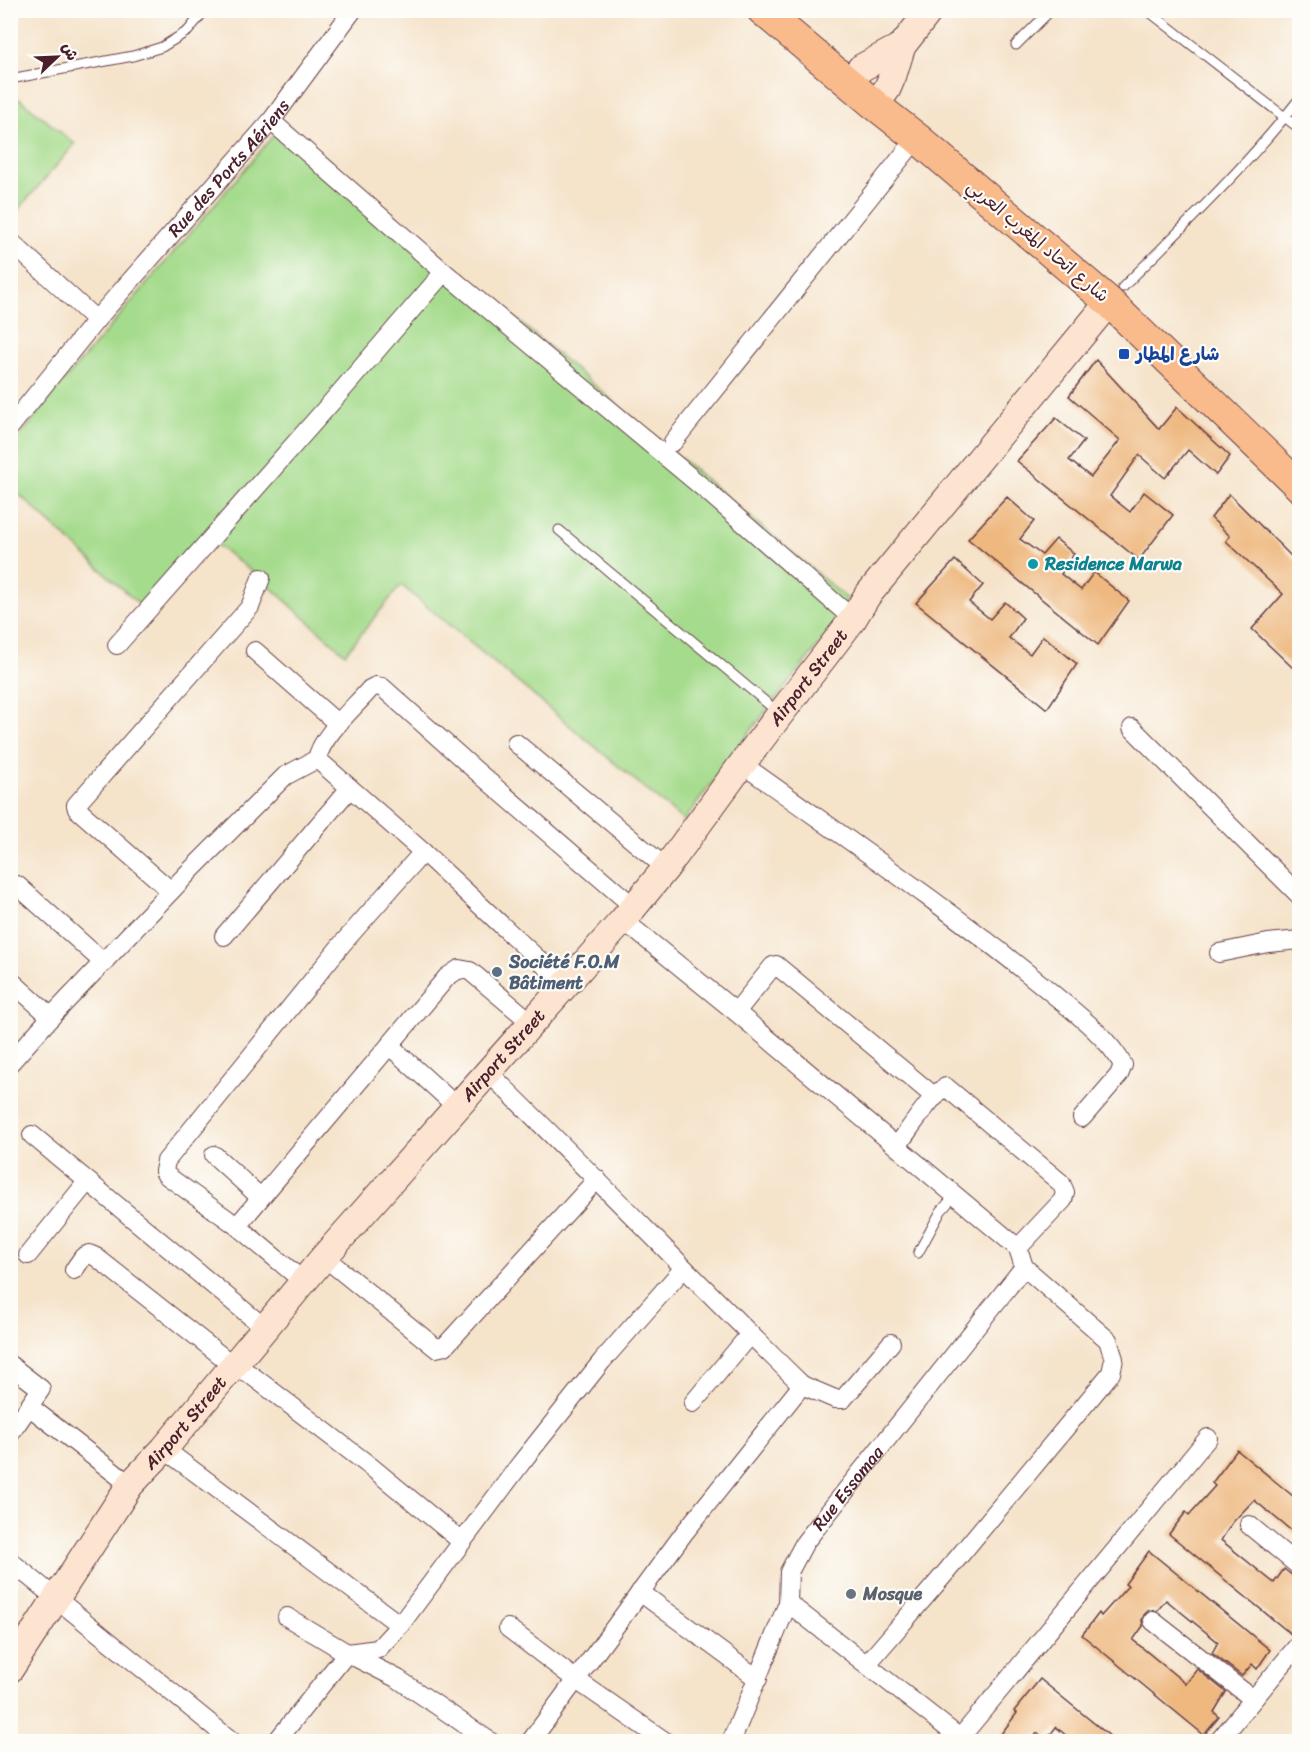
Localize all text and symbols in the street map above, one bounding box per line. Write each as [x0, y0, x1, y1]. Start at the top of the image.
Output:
north arrow [27, 27, 87, 87]
text: ش [54, 38, 87, 65]
street label: Rue des Ports Aériens [160, 92, 299, 245]
street label: شارع اتحاد المغرب العربي [959, 171, 1117, 311]
place label: شارع المطار [1134, 338, 1219, 370]
marker: شارع المطار [1117, 347, 1131, 361]
place label: Residence Marwa [1044, 548, 1183, 580]
marker: Residence Marwa [1026, 557, 1040, 571]
street label: Airport Street [760, 622, 856, 734]
place label: Société F.O.M Bâtiment [508, 946, 620, 999]
marker: Société F.O.M Bâtiment [490, 965, 504, 979]
street label: Airport Street [452, 1001, 554, 1110]
street label: Airport Street [135, 1368, 235, 1478]
street label: Rue Essomaa [804, 1438, 893, 1538]
place label: Mosque [862, 1578, 923, 1610]
marker: Mosque [844, 1587, 858, 1601]

